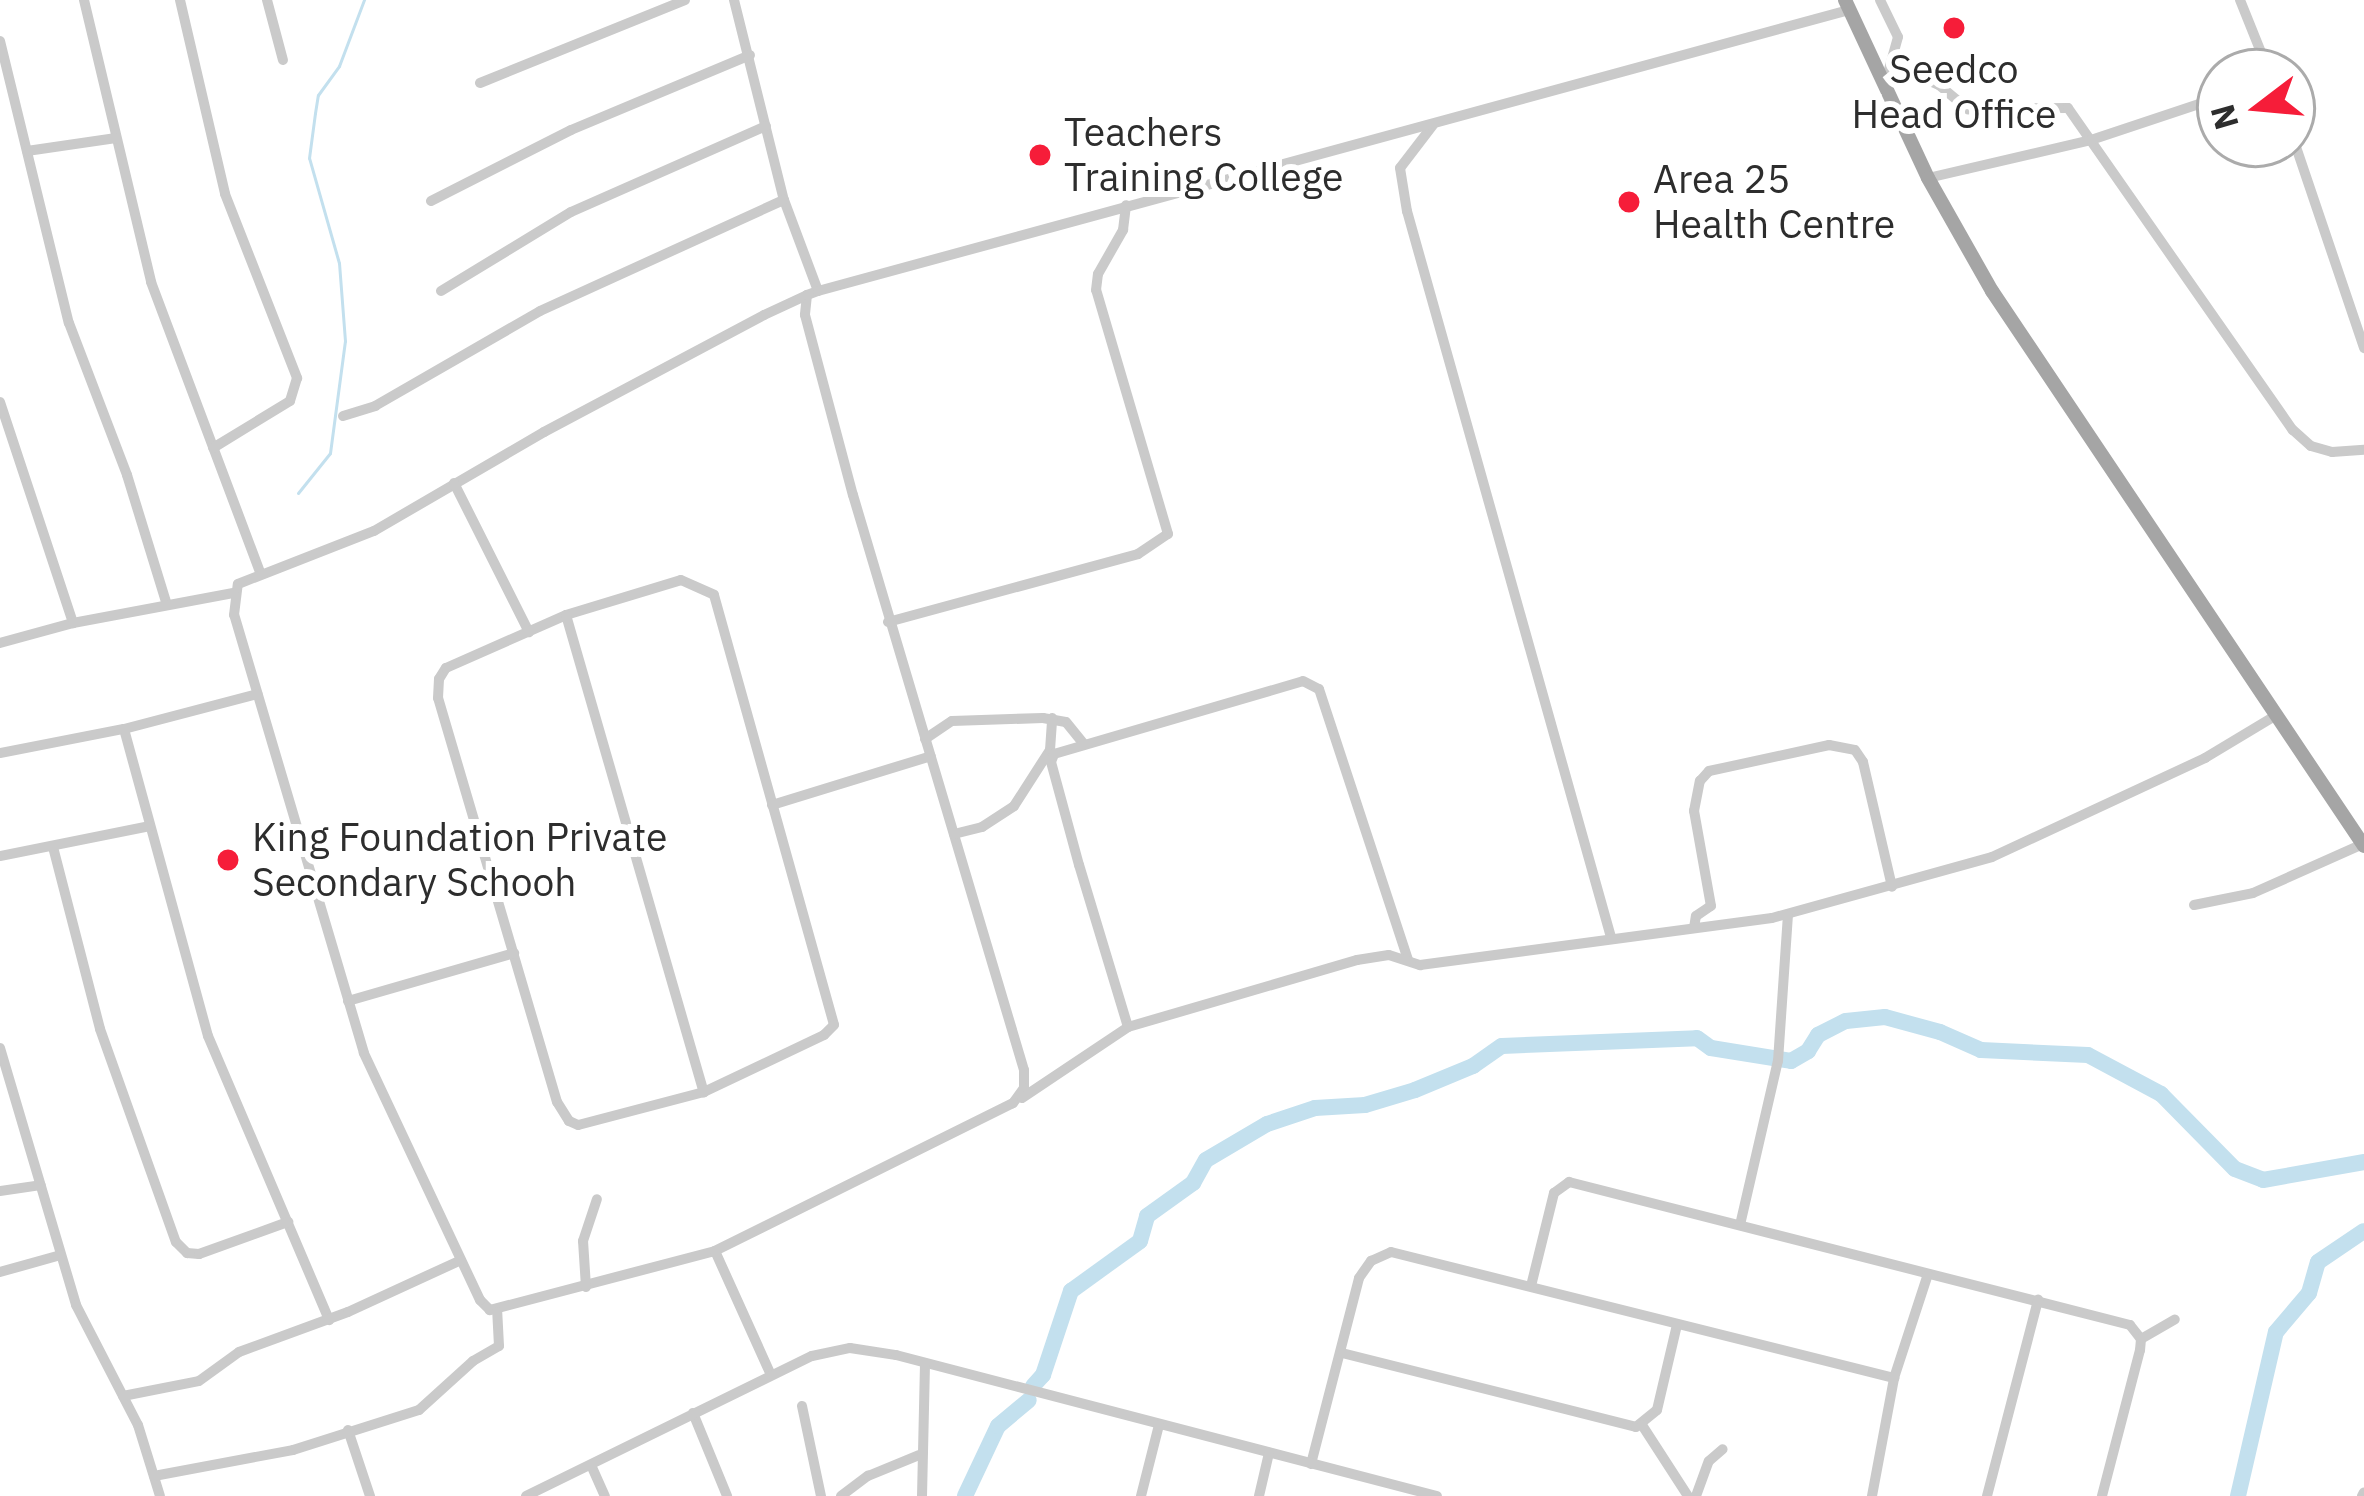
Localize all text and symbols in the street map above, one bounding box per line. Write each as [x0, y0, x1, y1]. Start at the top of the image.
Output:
marker: Seedco Head Office [1941, 15, 1967, 41]
place label: Seedco Head Office [1852, 47, 2056, 138]
north arrow [2196, 48, 2316, 168]
text: N [2200, 100, 2248, 135]
place label: Teachers Training College [1064, 110, 1343, 201]
marker: Teachers Training College [1027, 142, 1053, 168]
place label: Area 25 Health Centre [1653, 157, 1895, 248]
marker: Area 25 Health Centre [1616, 189, 1642, 215]
place label: King Foundation Private Secondary Schooh [252, 815, 667, 906]
marker: King Foundation Private Secondary Schooh [215, 847, 241, 873]

